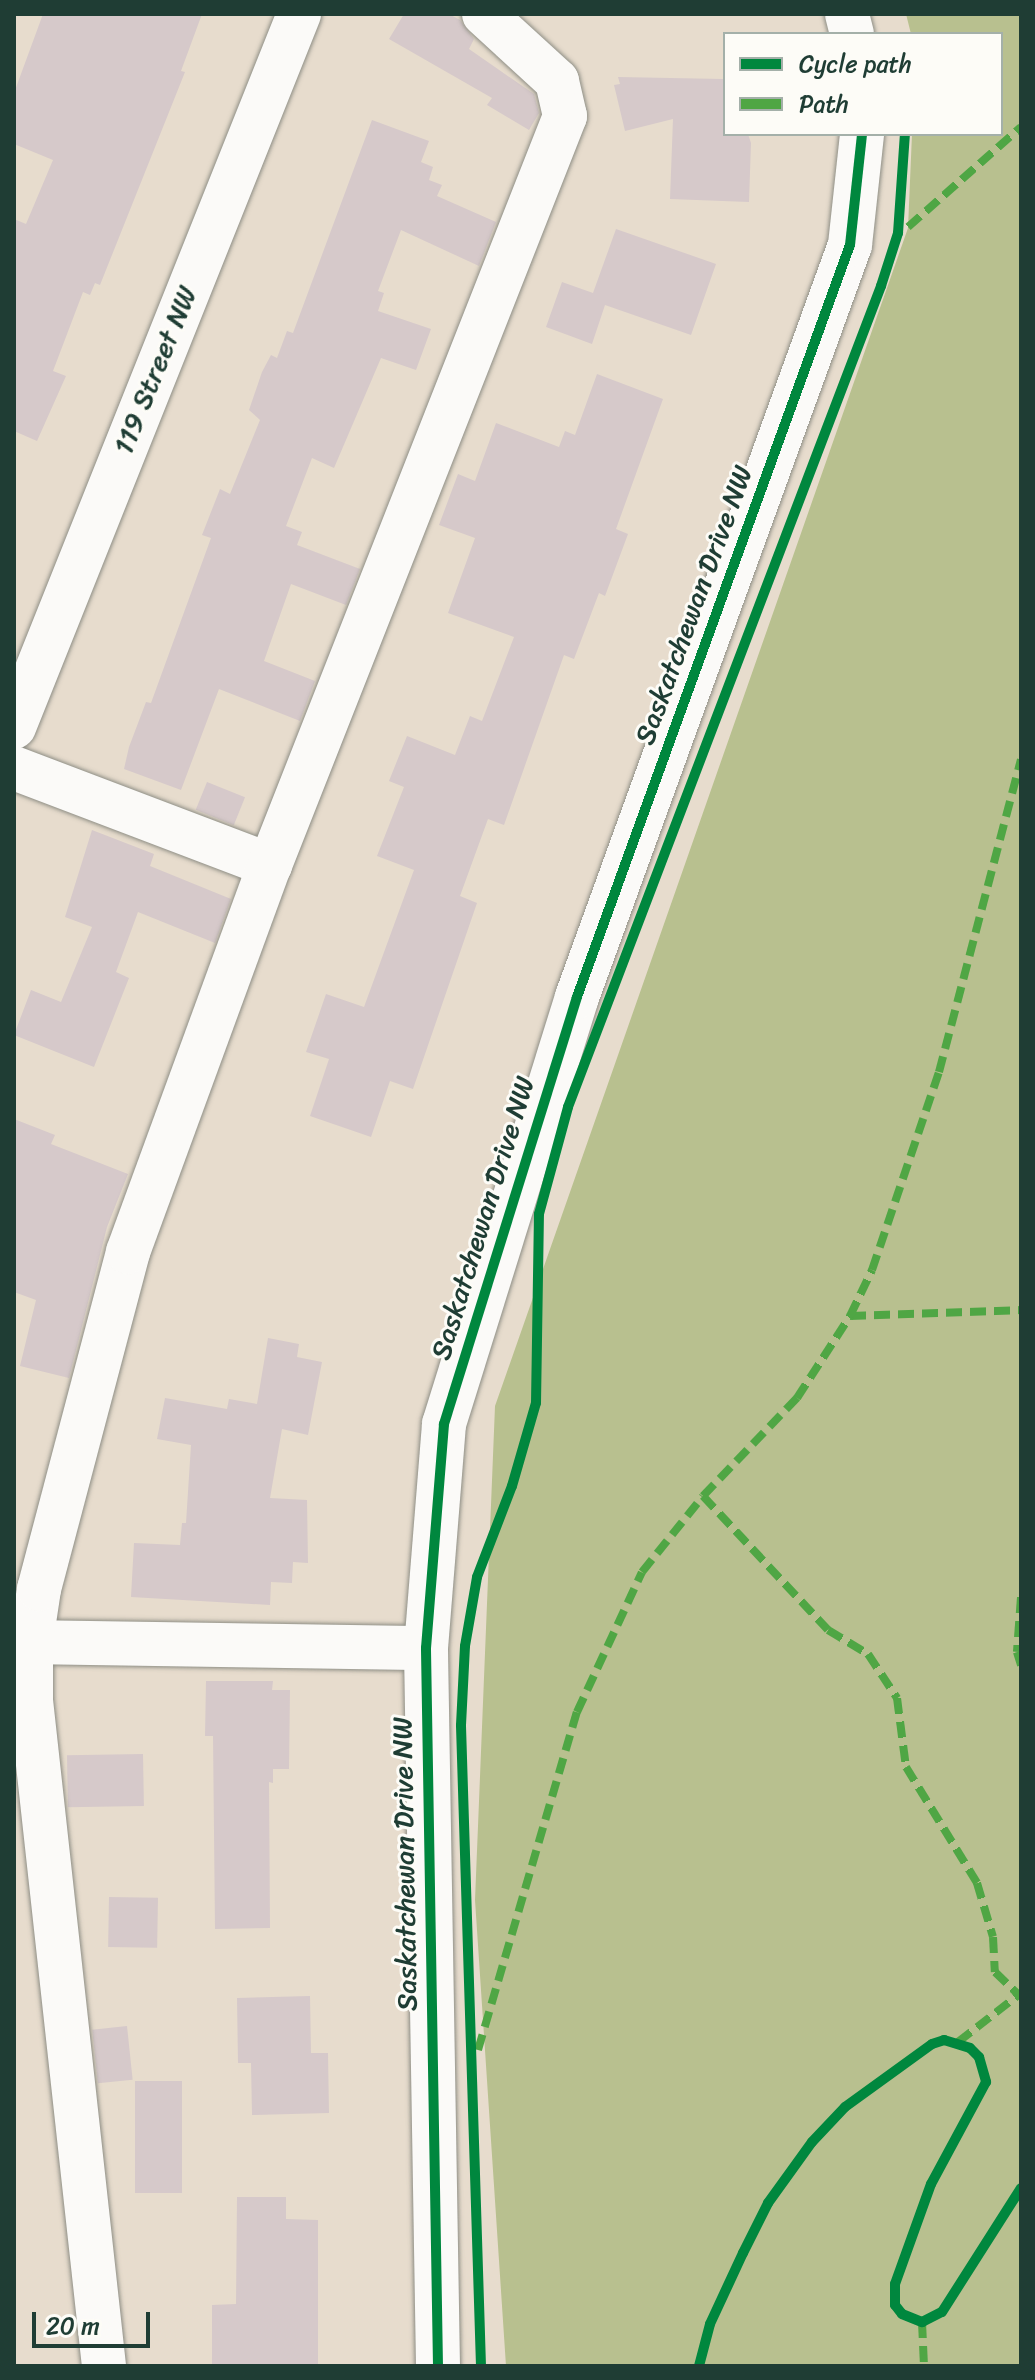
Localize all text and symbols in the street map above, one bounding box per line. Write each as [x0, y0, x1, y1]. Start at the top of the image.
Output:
legend [723, 32, 1003, 136]
text: Cycle path [799, 43, 912, 85]
text: Path [799, 83, 849, 125]
street label: 119 Street NW [106, 281, 204, 459]
street label: Saskatchewan Drive NW [628, 461, 760, 749]
street label: Saskatchewan Drive NW [424, 1072, 542, 1364]
street label: Saskatchewan Drive NW [386, 1716, 424, 2012]
scale bar [36, 2296, 154, 2346]
text: 20 m [46, 2305, 100, 2347]

